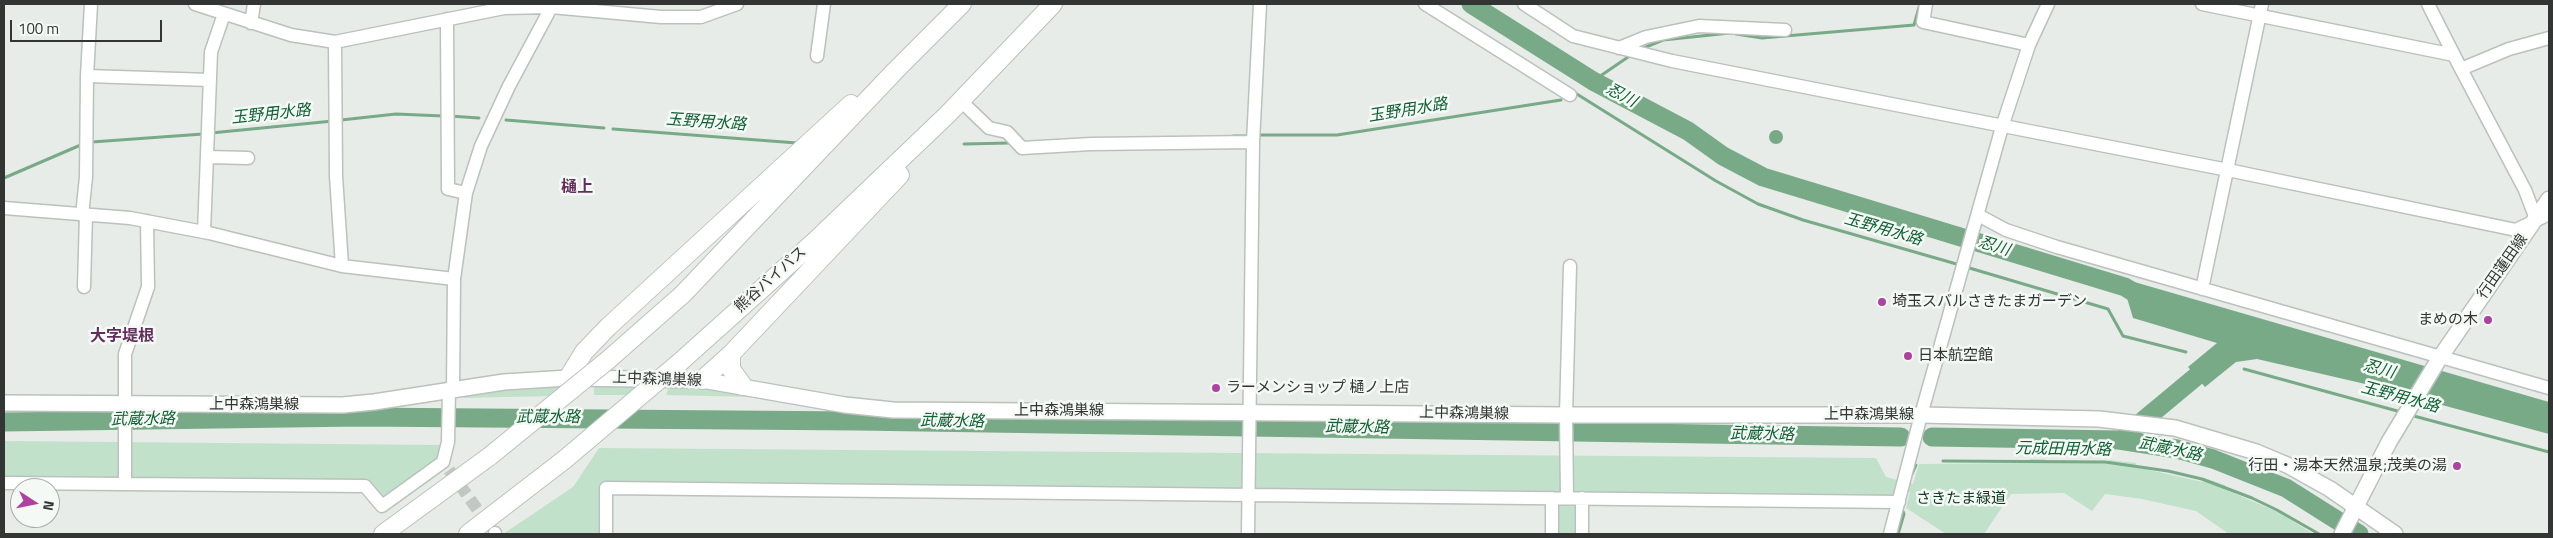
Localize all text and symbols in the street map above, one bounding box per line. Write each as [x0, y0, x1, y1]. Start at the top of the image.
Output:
scale bar [12, 10, 165, 42]
text: 100 m [18, 17, 59, 40]
water label: 忍川 [1602, 80, 1640, 112]
water label: 玉野用水路 [1367, 95, 1449, 127]
water label: 玉野用水路 [230, 101, 312, 129]
water label: 玉野用水路 [665, 111, 747, 135]
district label: 樋上 [561, 178, 593, 198]
water label: 玉野用水路 [1842, 210, 1924, 250]
street label: 行田蓮田線 [2474, 231, 2532, 303]
water label: 忍川 [1976, 233, 2012, 261]
street label: 熊谷バイパス [732, 243, 810, 317]
place label: 埼玉スバルさきたまガーデン [1892, 293, 2087, 311]
marker: 埼玉スバルさきたまガーデン [1876, 296, 1888, 308]
place label: まめの木 [2418, 311, 2478, 329]
marker: まめの木 [2482, 314, 2494, 326]
district label: 大字堤根 [90, 327, 154, 347]
place label: 日本航空館 [1918, 347, 1993, 365]
marker: 日本航空館 [1902, 350, 1914, 362]
water label: 忍川 [2361, 357, 2397, 383]
street label: 上中森鴻巣線 [612, 369, 702, 391]
water label: 玉野用水路 [2359, 378, 2441, 418]
place label: ラーメンショップ 樋ノ上店 [1226, 379, 1409, 397]
marker: ラーメンショップ 樋ノ上店 [1210, 382, 1222, 394]
street label: 上中森鴻巣線 [209, 396, 299, 414]
street label: 上中森鴻巣線 [1014, 402, 1104, 420]
street label: 上中森鴻巣線 [1419, 404, 1509, 424]
street label: 上中森鴻巣線 [1824, 406, 1914, 424]
water label: 武蔵水路 [516, 408, 580, 428]
water label: 武蔵水路 [111, 410, 175, 430]
water label: 武蔵水路 [920, 412, 984, 432]
water label: 武蔵水路 [1325, 418, 1389, 438]
water label: 武蔵水路 [1730, 425, 1794, 445]
water label: 武蔵水路 [2137, 434, 2203, 466]
water label: 元成田用水路 [2015, 440, 2111, 460]
place label: 行田・湯本天然温泉;茂美の湯 [2248, 457, 2447, 475]
marker: 行田・湯本天然温泉;茂美の湯 [2451, 460, 2463, 472]
north arrow [10, 478, 60, 528]
park label: さきたま緑道 [1916, 490, 2006, 508]
text: N [38, 499, 60, 513]

